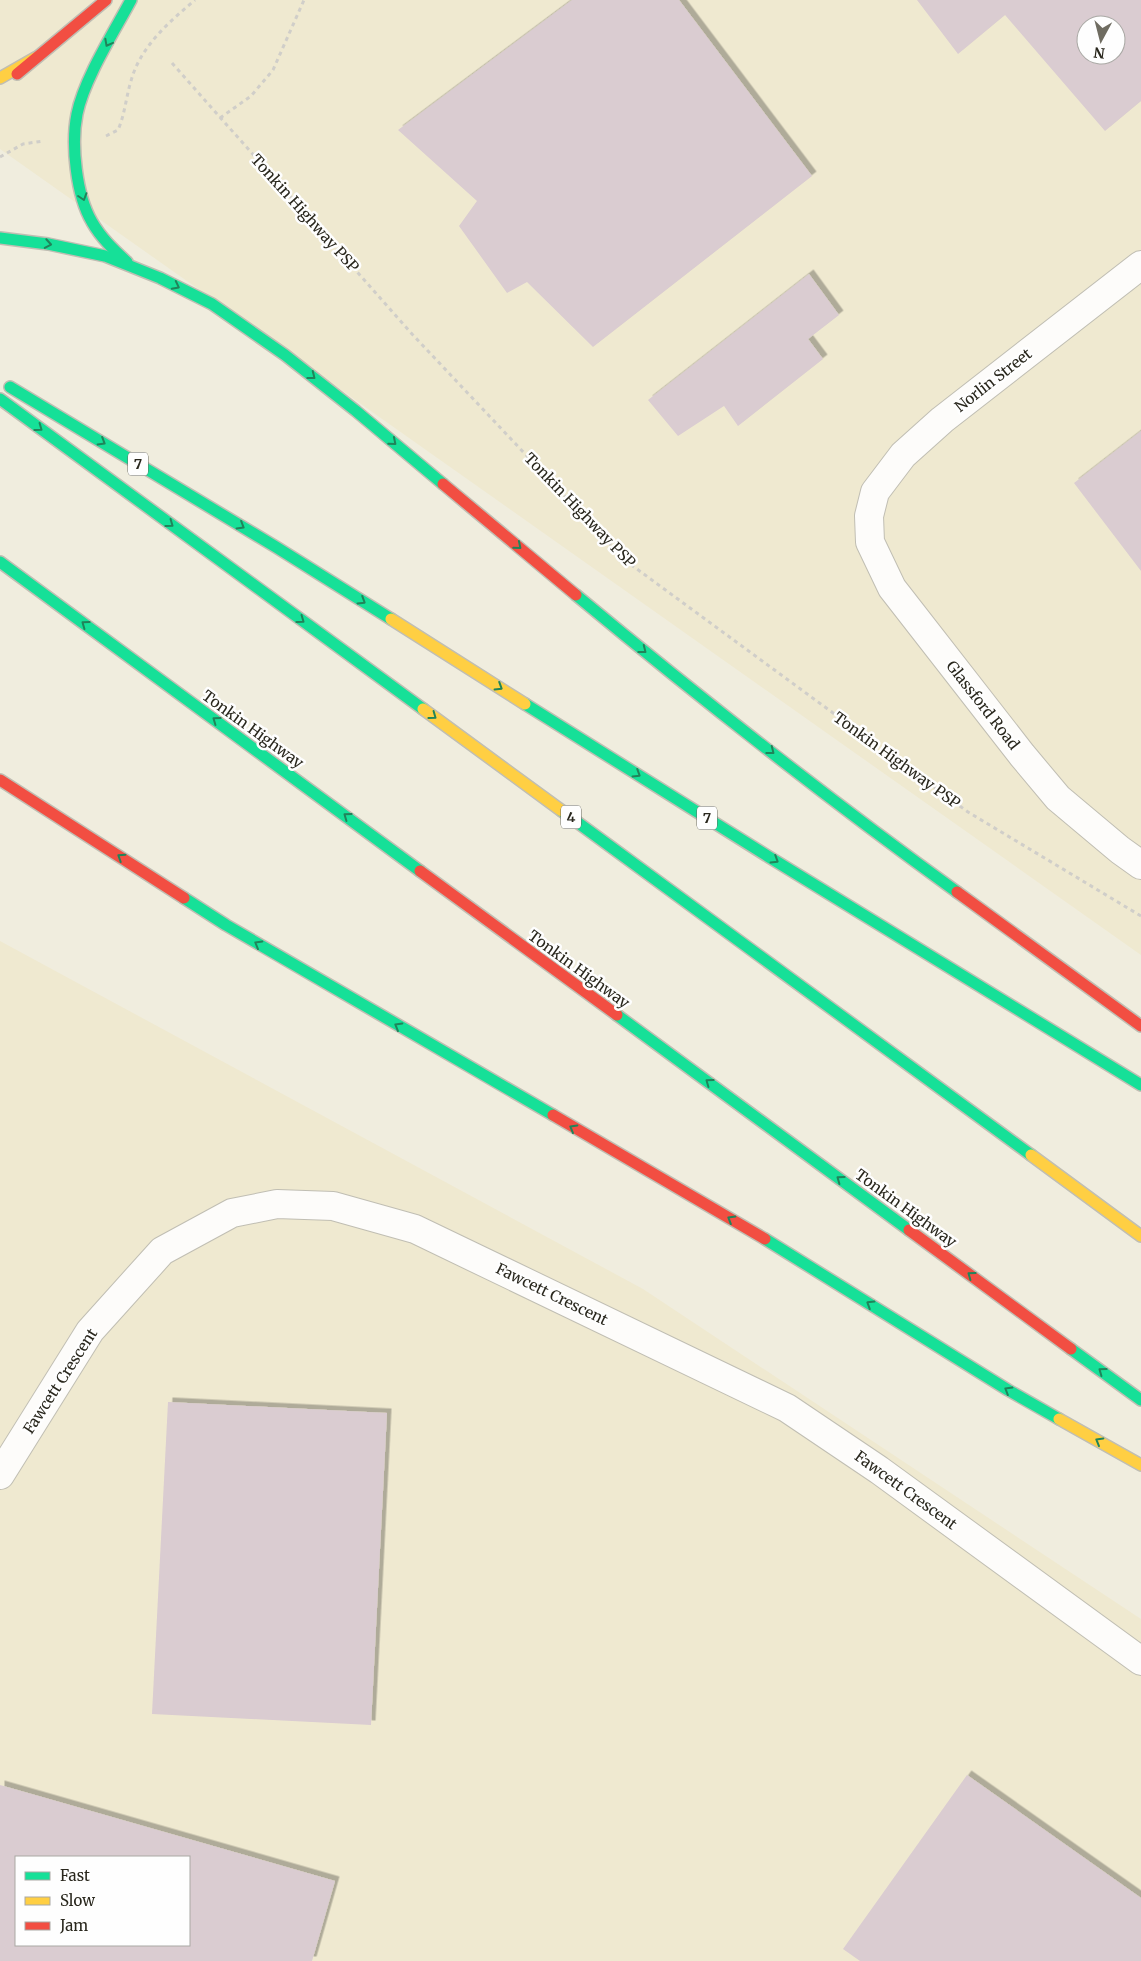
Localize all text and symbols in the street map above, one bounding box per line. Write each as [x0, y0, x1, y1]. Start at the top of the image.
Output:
north arrow [1076, 15, 1126, 65]
one-way arrow [104, 38, 114, 47]
text: N [1093, 43, 1106, 63]
street label: Tonkin Highway PSP [247, 150, 363, 276]
one-way arrow [77, 193, 87, 201]
one-way arrow [44, 239, 53, 249]
one-way arrow [171, 280, 180, 290]
street label: Norlin Street [951, 344, 1035, 416]
one-way arrow [306, 370, 315, 379]
one-way arrow [33, 422, 43, 431]
one-way arrow [96, 435, 105, 445]
one-way arrow [388, 437, 397, 446]
street label: Tonkin Highway PSP [520, 449, 640, 572]
road number: 7 [128, 452, 148, 476]
one-way arrow [164, 518, 174, 527]
one-way arrow [236, 519, 245, 529]
one-way arrow [512, 541, 521, 549]
one-way arrow [357, 594, 366, 604]
one-way arrow [296, 614, 305, 623]
one-way arrow [81, 621, 91, 630]
one-way arrow [637, 644, 647, 653]
street label: Glassford Road [942, 657, 1024, 753]
one-way arrow [494, 681, 503, 690]
street label: Tonkin Highway [199, 686, 308, 772]
street label: Tonkin Highway PSP [830, 708, 964, 813]
one-way arrow [427, 710, 437, 719]
one-way arrow [212, 717, 222, 726]
one-way arrow [765, 745, 774, 753]
one-way arrow [632, 767, 641, 777]
road number: 4 [561, 806, 581, 829]
road number: 7 [697, 806, 717, 830]
one-way arrow [343, 813, 353, 822]
one-way arrow [117, 854, 126, 864]
one-way arrow [769, 854, 778, 864]
street label: Tonkin Highway [525, 926, 634, 1012]
one-way arrow [255, 940, 264, 950]
one-way arrow [395, 1023, 404, 1033]
one-way arrow [705, 1079, 715, 1088]
one-way arrow [569, 1124, 578, 1134]
street label: Tonkin Highway [852, 1165, 961, 1251]
one-way arrow [837, 1176, 846, 1184]
one-way arrow [728, 1215, 737, 1225]
street label: Fawcett Crescent [493, 1259, 611, 1329]
one-way arrow [967, 1272, 977, 1281]
one-way arrow [866, 1301, 875, 1311]
street label: Fawcett Crescent [19, 1325, 101, 1437]
one-way arrow [1098, 1368, 1108, 1377]
one-way arrow [1004, 1386, 1013, 1396]
one-way arrow [1095, 1437, 1104, 1447]
street label: Fawcett Crescent [851, 1446, 961, 1534]
legend [15, 1856, 190, 1946]
text: Fast [60, 1866, 90, 1885]
text: Slow [60, 1891, 95, 1910]
text: Jam [59, 1916, 88, 1935]

